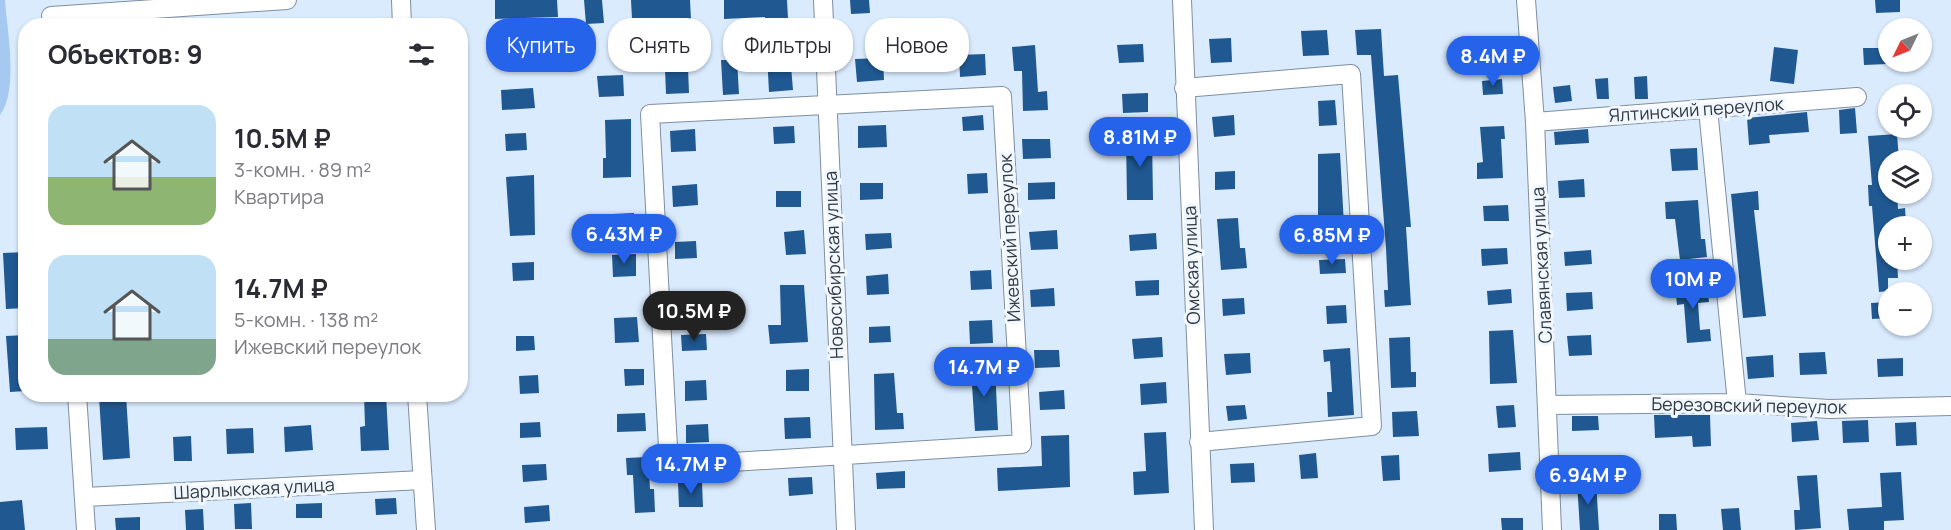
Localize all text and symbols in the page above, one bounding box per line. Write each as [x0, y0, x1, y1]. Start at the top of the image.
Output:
chip: Купить [486, 18, 596, 72]
chip: Снять [608, 18, 711, 72]
chip: Фильтры [723, 18, 853, 72]
chip: Новое [865, 18, 969, 72]
north arrow [1878, 18, 1932, 72]
map controls [1878, 18, 1932, 336]
text: Объектов: 9 [48, 36, 203, 72]
pin: 8.4M ₽ [1444, 36, 1542, 87]
icon: filters [405, 38, 438, 71]
text: 8.4M ₽ [1460, 42, 1526, 69]
button: locate [1878, 84, 1932, 138]
street label: Ялтинский переулок [1608, 91, 1785, 127]
pin: 8.81M ₽ [1085, 117, 1195, 168]
text: 10.5M ₽ [234, 120, 331, 156]
text: 8.81M ₽ [1103, 123, 1177, 150]
icon: home [96, 129, 168, 201]
button: layers [1878, 150, 1932, 204]
street label: Ижевский переулок [993, 152, 1025, 323]
text: 3-комн. · 89 m² [234, 156, 371, 183]
street label: Новосибирская улица [818, 171, 848, 359]
text: Квартира [234, 183, 324, 210]
street label: Славянская улица [1525, 186, 1557, 344]
street label: Омская улица [1177, 205, 1205, 325]
pin: 6.43M ₽ [569, 214, 679, 265]
pin: 6.85M ₽ [1277, 215, 1387, 266]
button: + [1878, 216, 1932, 270]
text: 6.43M ₽ [585, 220, 663, 247]
text: 6.85M ₽ [1293, 221, 1371, 248]
pin: 10M ₽ [1651, 259, 1735, 310]
text: 10M ₽ [1665, 265, 1721, 292]
text: 14.7M ₽ [234, 270, 328, 306]
icon: home [96, 279, 168, 351]
button: − [1878, 282, 1932, 336]
pin: 10.5M ₽ [639, 291, 749, 342]
text: 10.5M ₽ [657, 297, 731, 324]
text: 5-комн. · 138 m² [234, 306, 378, 333]
text: Ижевский переулок [234, 333, 421, 360]
pin: 14.7M ₽ [929, 347, 1039, 398]
text: 14.7M ₽ [948, 353, 1020, 380]
street label: Березовский переулок [1651, 391, 1848, 419]
pin: 14.7M ₽ [636, 444, 746, 495]
text: 14.7M ₽ [655, 450, 727, 477]
pin: 6.94M ₽ [1533, 455, 1643, 506]
text: 6.94M ₽ [1549, 461, 1627, 488]
street label: Шарлыкская улица [173, 472, 335, 504]

